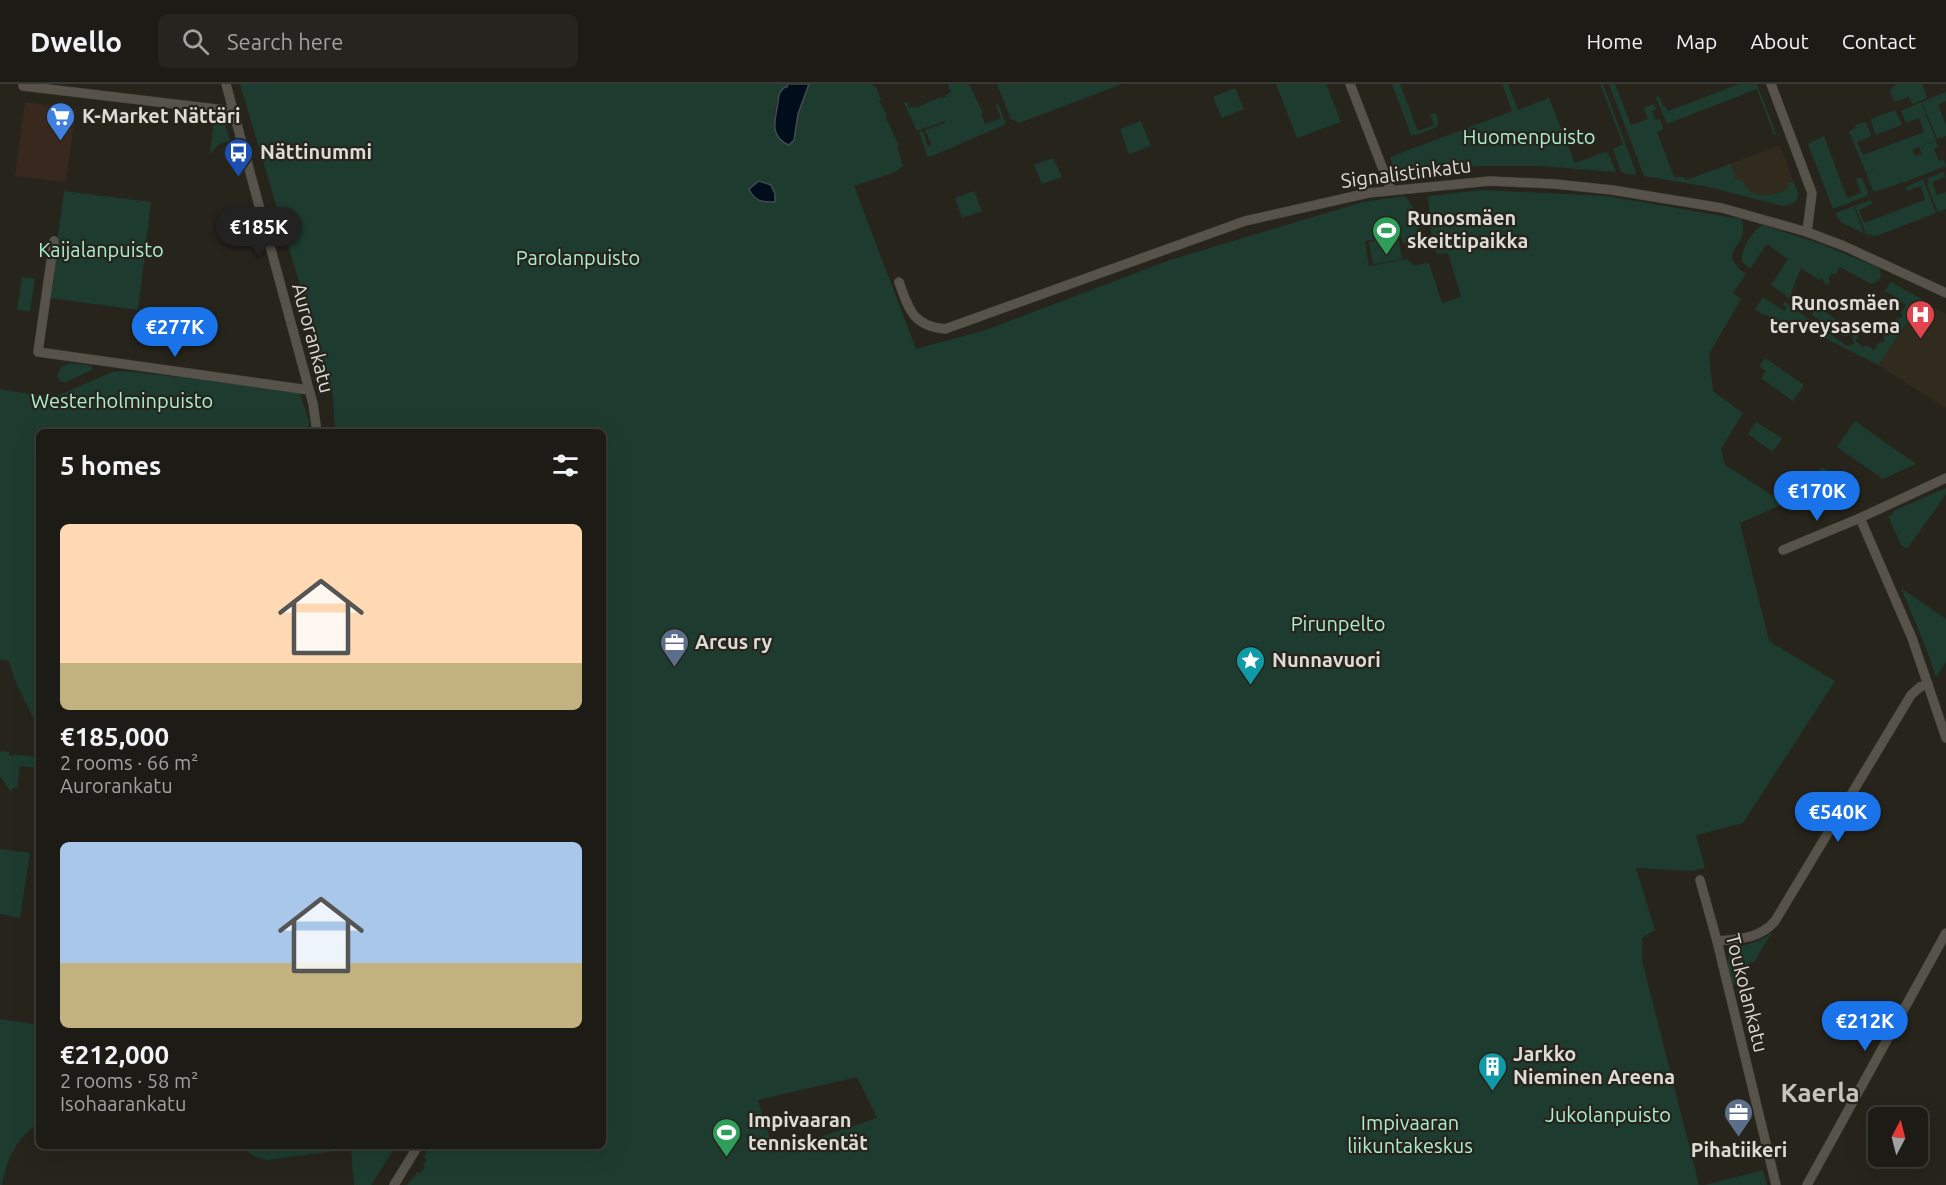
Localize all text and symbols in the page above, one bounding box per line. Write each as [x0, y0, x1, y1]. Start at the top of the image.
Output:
search box [158, 14, 578, 68]
icon: search [179, 25, 212, 58]
text: Dwello [30, 26, 122, 57]
text: Search here [227, 29, 343, 54]
text: Home [1586, 29, 1643, 53]
text: Map [1676, 29, 1717, 53]
text: About [1750, 29, 1809, 53]
text: Contact [1842, 29, 1916, 53]
supermarket icon: K-Market Nättäri [45, 100, 77, 142]
place label: K-Market Nättäri [82, 104, 241, 127]
park label: Huomenpuisto [1463, 125, 1595, 148]
bus stop icon: Nättinummi [223, 136, 255, 178]
place label: Nättinummi [260, 140, 372, 163]
street label: Signalistinkatu [1339, 153, 1472, 192]
place label: Runosmäen skeittipaikka [1407, 206, 1528, 252]
pin: €185K [217, 207, 301, 258]
sports icon: Runosmäen skeittipaikka [1370, 214, 1402, 256]
text: €185K [230, 215, 288, 238]
park label: Kaijalanpuisto [38, 238, 164, 261]
park label: Parolanpuisto [516, 246, 640, 269]
street label: Aurorankatu [288, 281, 339, 395]
place label: Runosmäen terveysasema [1769, 291, 1900, 337]
hospital icon: Runosmäen terveysasema [1905, 298, 1937, 340]
pin: €277K [133, 307, 217, 358]
text: €277K [146, 315, 204, 338]
park label: Westerholminpuisto [31, 389, 213, 412]
icon: filters [549, 449, 582, 482]
text: 5 homes [60, 451, 161, 480]
pin: €170K [1775, 471, 1859, 522]
text: €170K [1788, 479, 1846, 502]
icon: home [267, 563, 375, 671]
park label: Pirunpelto [1291, 612, 1385, 635]
office icon: Arcus ry [658, 626, 690, 668]
place label: Arcus ry [695, 630, 773, 653]
place icon: Nunnavuori [1235, 644, 1267, 686]
place label: Nunnavuori [1272, 648, 1381, 671]
text: €185,000 [60, 722, 169, 751]
text: 2 rooms · 66 m² [60, 751, 198, 774]
text: Aurorankatu [60, 774, 173, 797]
pin: €540K [1796, 792, 1880, 843]
text: €540K [1809, 800, 1867, 823]
icon: home [267, 881, 375, 989]
street label: Toukolankatu [1722, 931, 1773, 1055]
pin: €212K [1823, 1001, 1907, 1052]
text: €212K [1836, 1009, 1894, 1032]
text: €212,000 [60, 1040, 169, 1069]
place label: Jarkko Nieminen Areena [1513, 1042, 1675, 1088]
building icon: Jarkko Nieminen Areena [1476, 1050, 1508, 1092]
text: 2 rooms · 58 m² [60, 1069, 198, 1092]
district label: Kaerla [1780, 1078, 1860, 1107]
text: Isohaarankatu [60, 1092, 186, 1115]
office icon: Pihatiikeri [1723, 1096, 1755, 1138]
park label: Jukolanpuisto [1545, 1103, 1671, 1126]
north arrow [1868, 1107, 1928, 1167]
map controls [1868, 1107, 1928, 1167]
place label: Impivaaran tenniskentät [748, 1108, 868, 1154]
park label: Impivaaran liikuntakeskus [1347, 1111, 1473, 1157]
sports icon: Impivaaran tenniskentät [711, 1116, 743, 1158]
place label: Pihatiikeri [1691, 1138, 1787, 1161]

